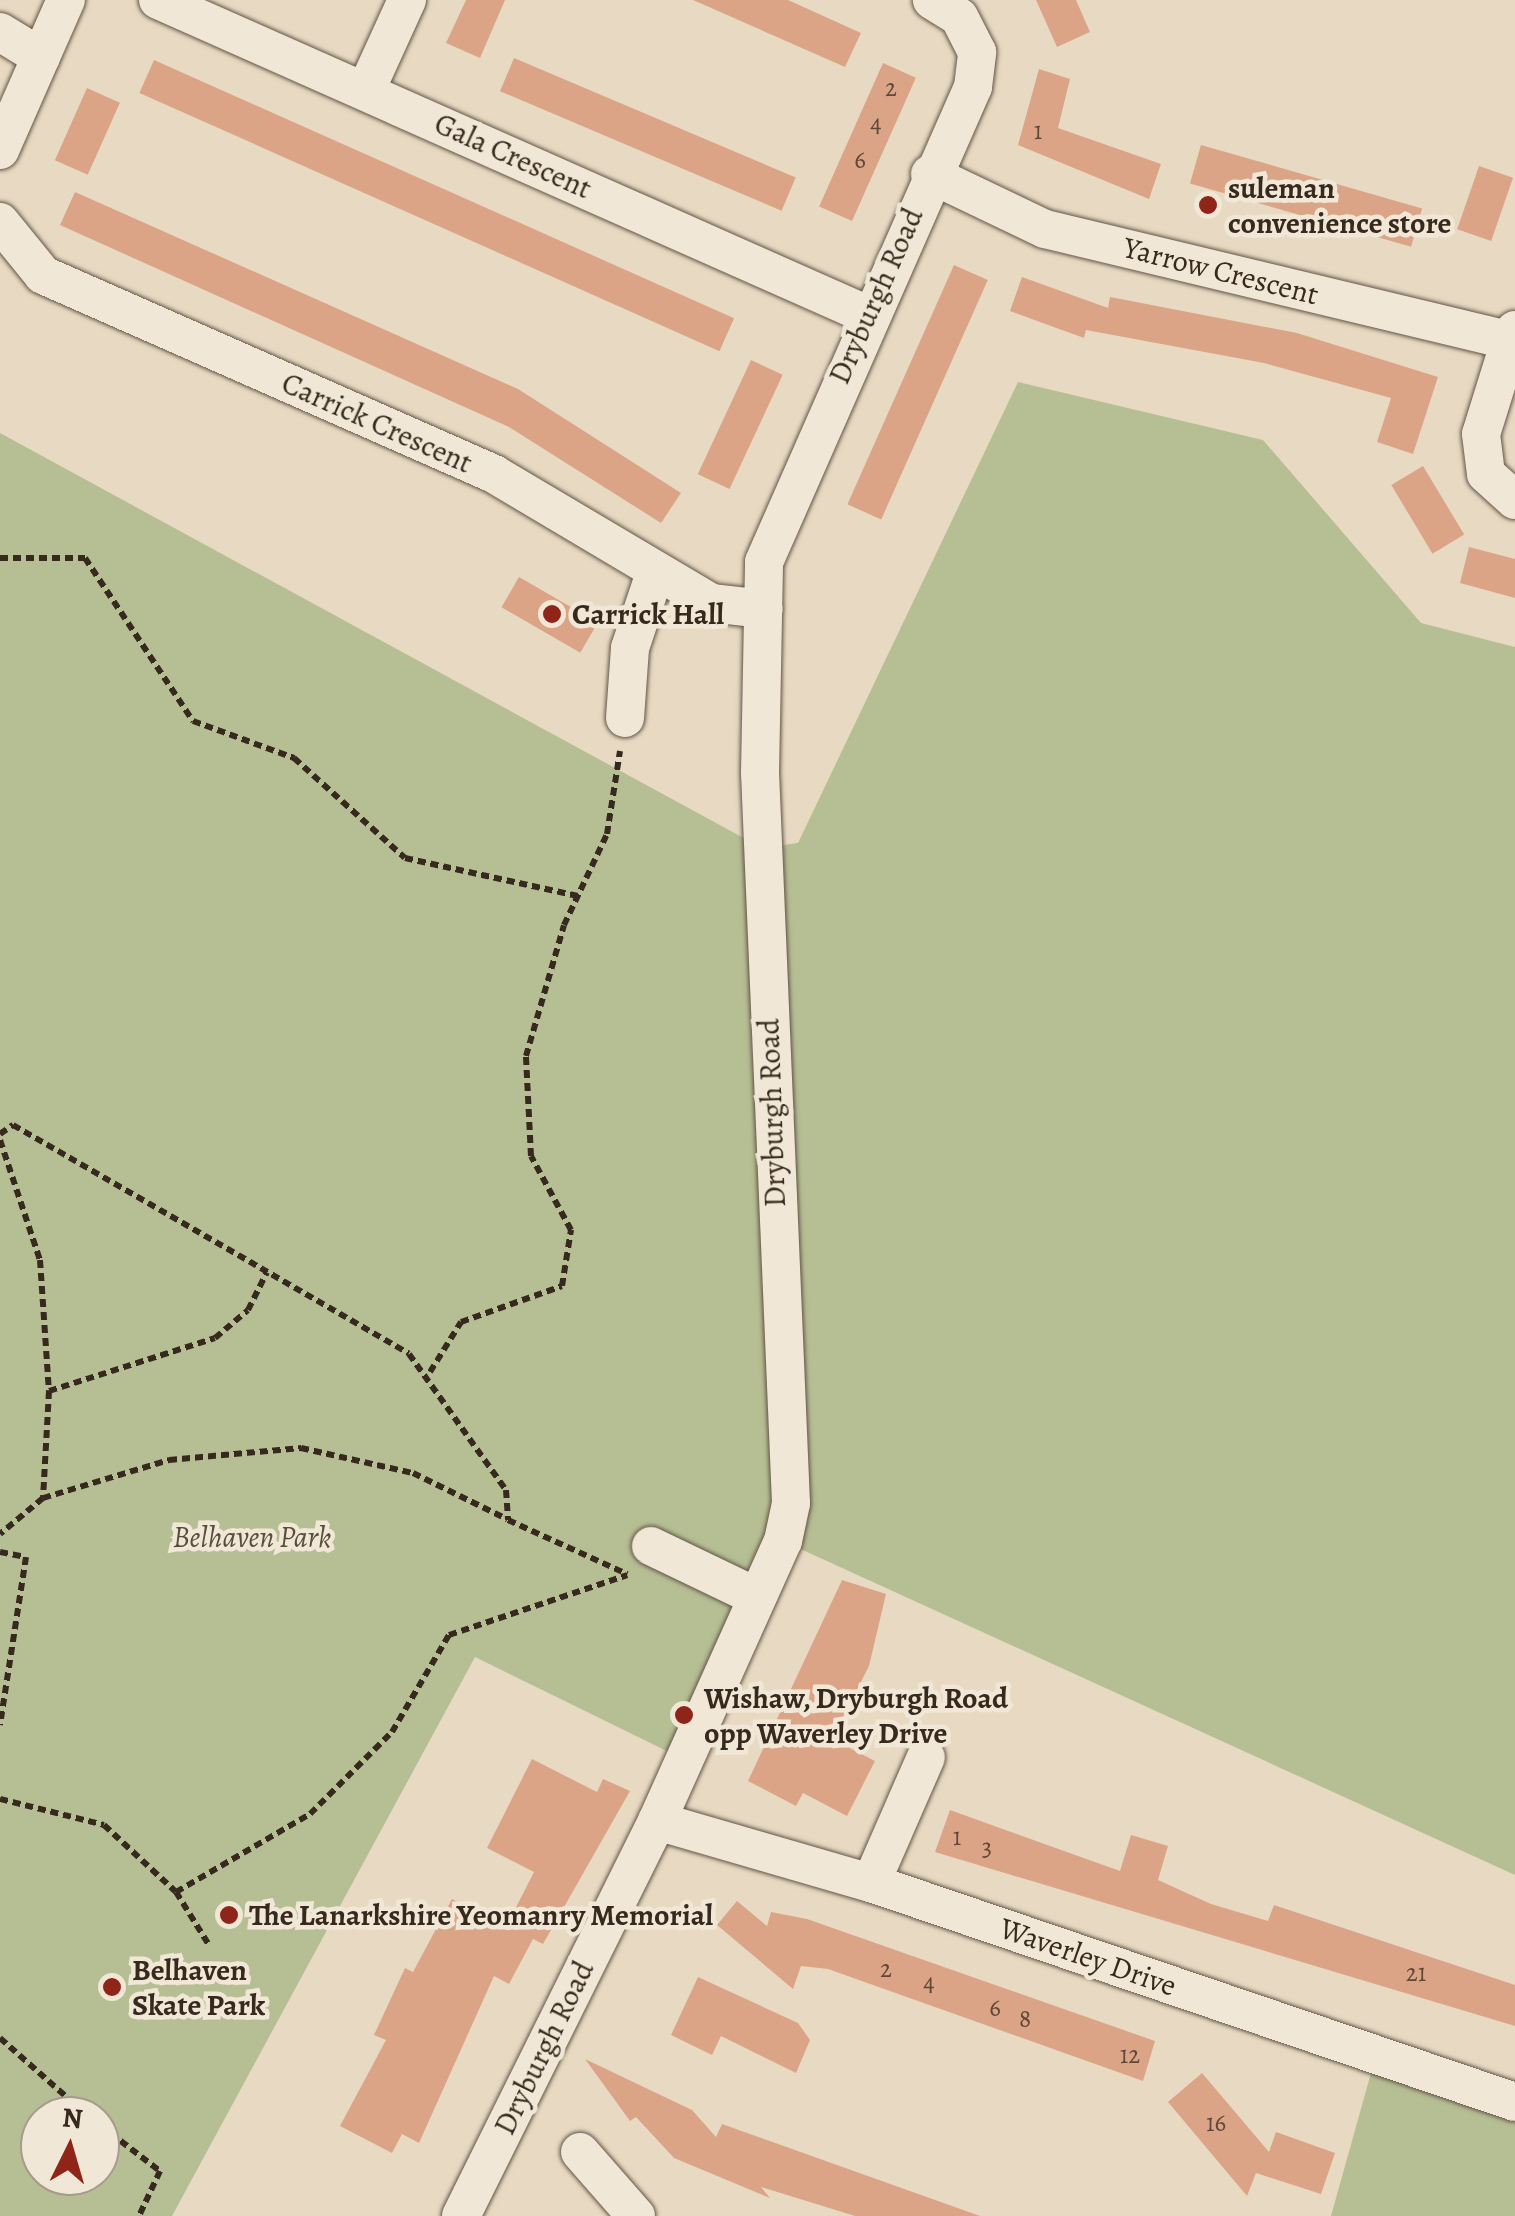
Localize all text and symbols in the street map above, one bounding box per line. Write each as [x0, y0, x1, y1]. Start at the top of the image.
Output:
house number: 2 [885, 73, 897, 103]
street label: Gala Crescent [429, 105, 597, 207]
house number: 4 [870, 109, 882, 139]
house number: 1 [1034, 116, 1042, 146]
house number: 6 [854, 145, 866, 175]
place label: suleman convenience store [1228, 170, 1451, 240]
marker: suleman convenience store [1197, 194, 1219, 216]
street label: Dryburgh Road [821, 202, 931, 390]
street label: Yarrow Crescent [1120, 229, 1322, 313]
street label: Carrick Crescent [276, 365, 478, 481]
place label: Carrick Hall [572, 596, 724, 632]
marker: Carrick Hall [541, 603, 563, 625]
street label: Dryburgh Road [751, 1018, 793, 1208]
park label: Belhaven Park [173, 1519, 331, 1555]
place label: Wishaw, Dryburgh Road opp Waverley Drive [704, 1680, 1009, 1750]
marker: Wishaw, Dryburgh Road opp Waverley Drive [673, 1704, 695, 1726]
house number: 1 [953, 1822, 961, 1852]
house number: 3 [982, 1832, 992, 1862]
place label: The Lanarkshire Yeomanry Memorial [249, 1897, 713, 1933]
marker: The Lanarkshire Yeomanry Memorial [218, 1904, 240, 1926]
street label: Waverley Drive [995, 1910, 1181, 2004]
place label: Belhaven Skate Park [132, 1952, 265, 2022]
house number: 2 [880, 1954, 892, 1984]
street label: Dryburgh Road [486, 1955, 602, 2141]
house number: 21 [1406, 1958, 1426, 1988]
house number: 4 [923, 1968, 935, 1998]
marker: Belhaven Skate Park [101, 1976, 123, 1998]
house number: 6 [989, 1993, 1001, 2023]
house number: 8 [1019, 2004, 1031, 2034]
house number: 12 [1120, 2040, 1140, 2070]
north arrow [20, 2096, 120, 2196]
text: N [61, 2098, 84, 2138]
house number: 16 [1206, 2108, 1226, 2138]

